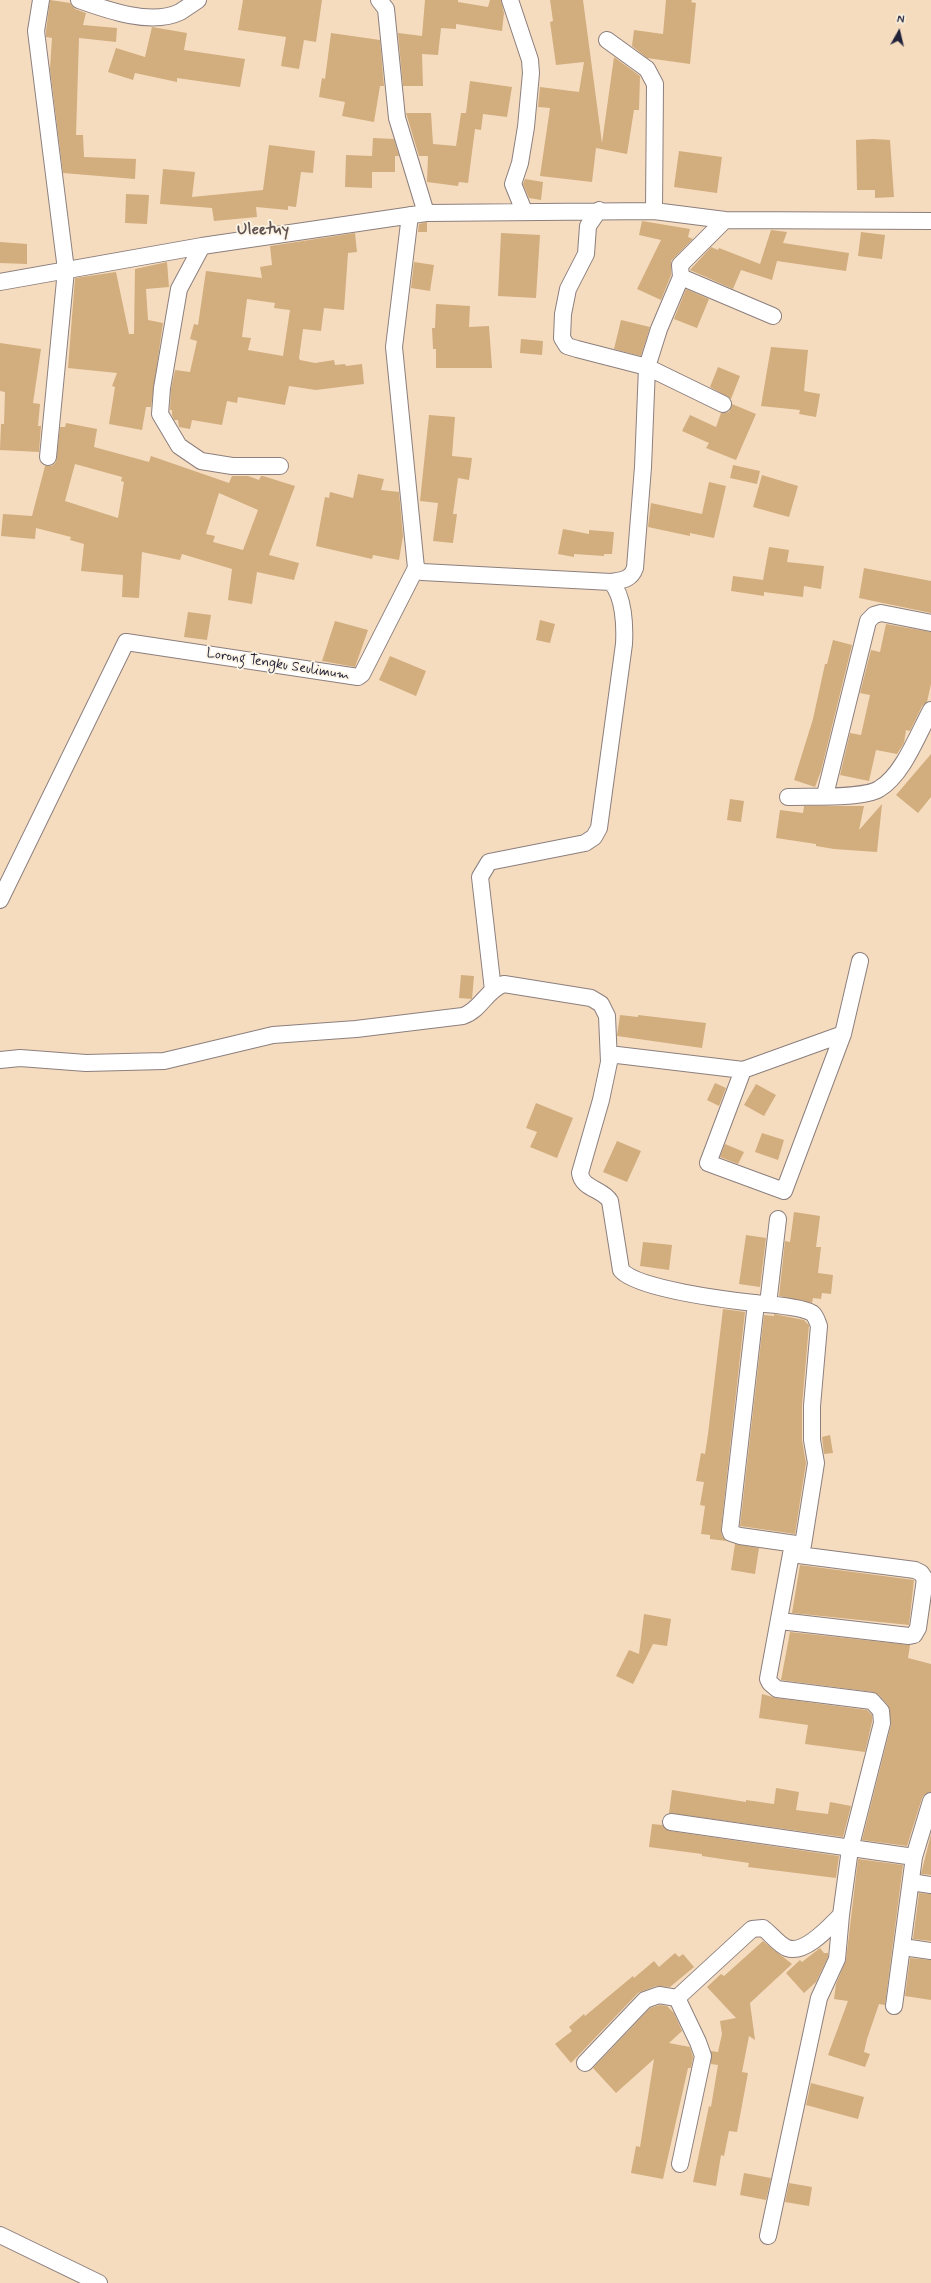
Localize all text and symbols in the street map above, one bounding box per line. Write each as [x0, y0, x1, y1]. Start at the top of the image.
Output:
north arrow [879, 12, 919, 52]
text: N [896, 13, 905, 28]
district label: Uleetuy [237, 221, 289, 241]
street label: Lorong Tengku Seulimum [205, 645, 351, 685]

